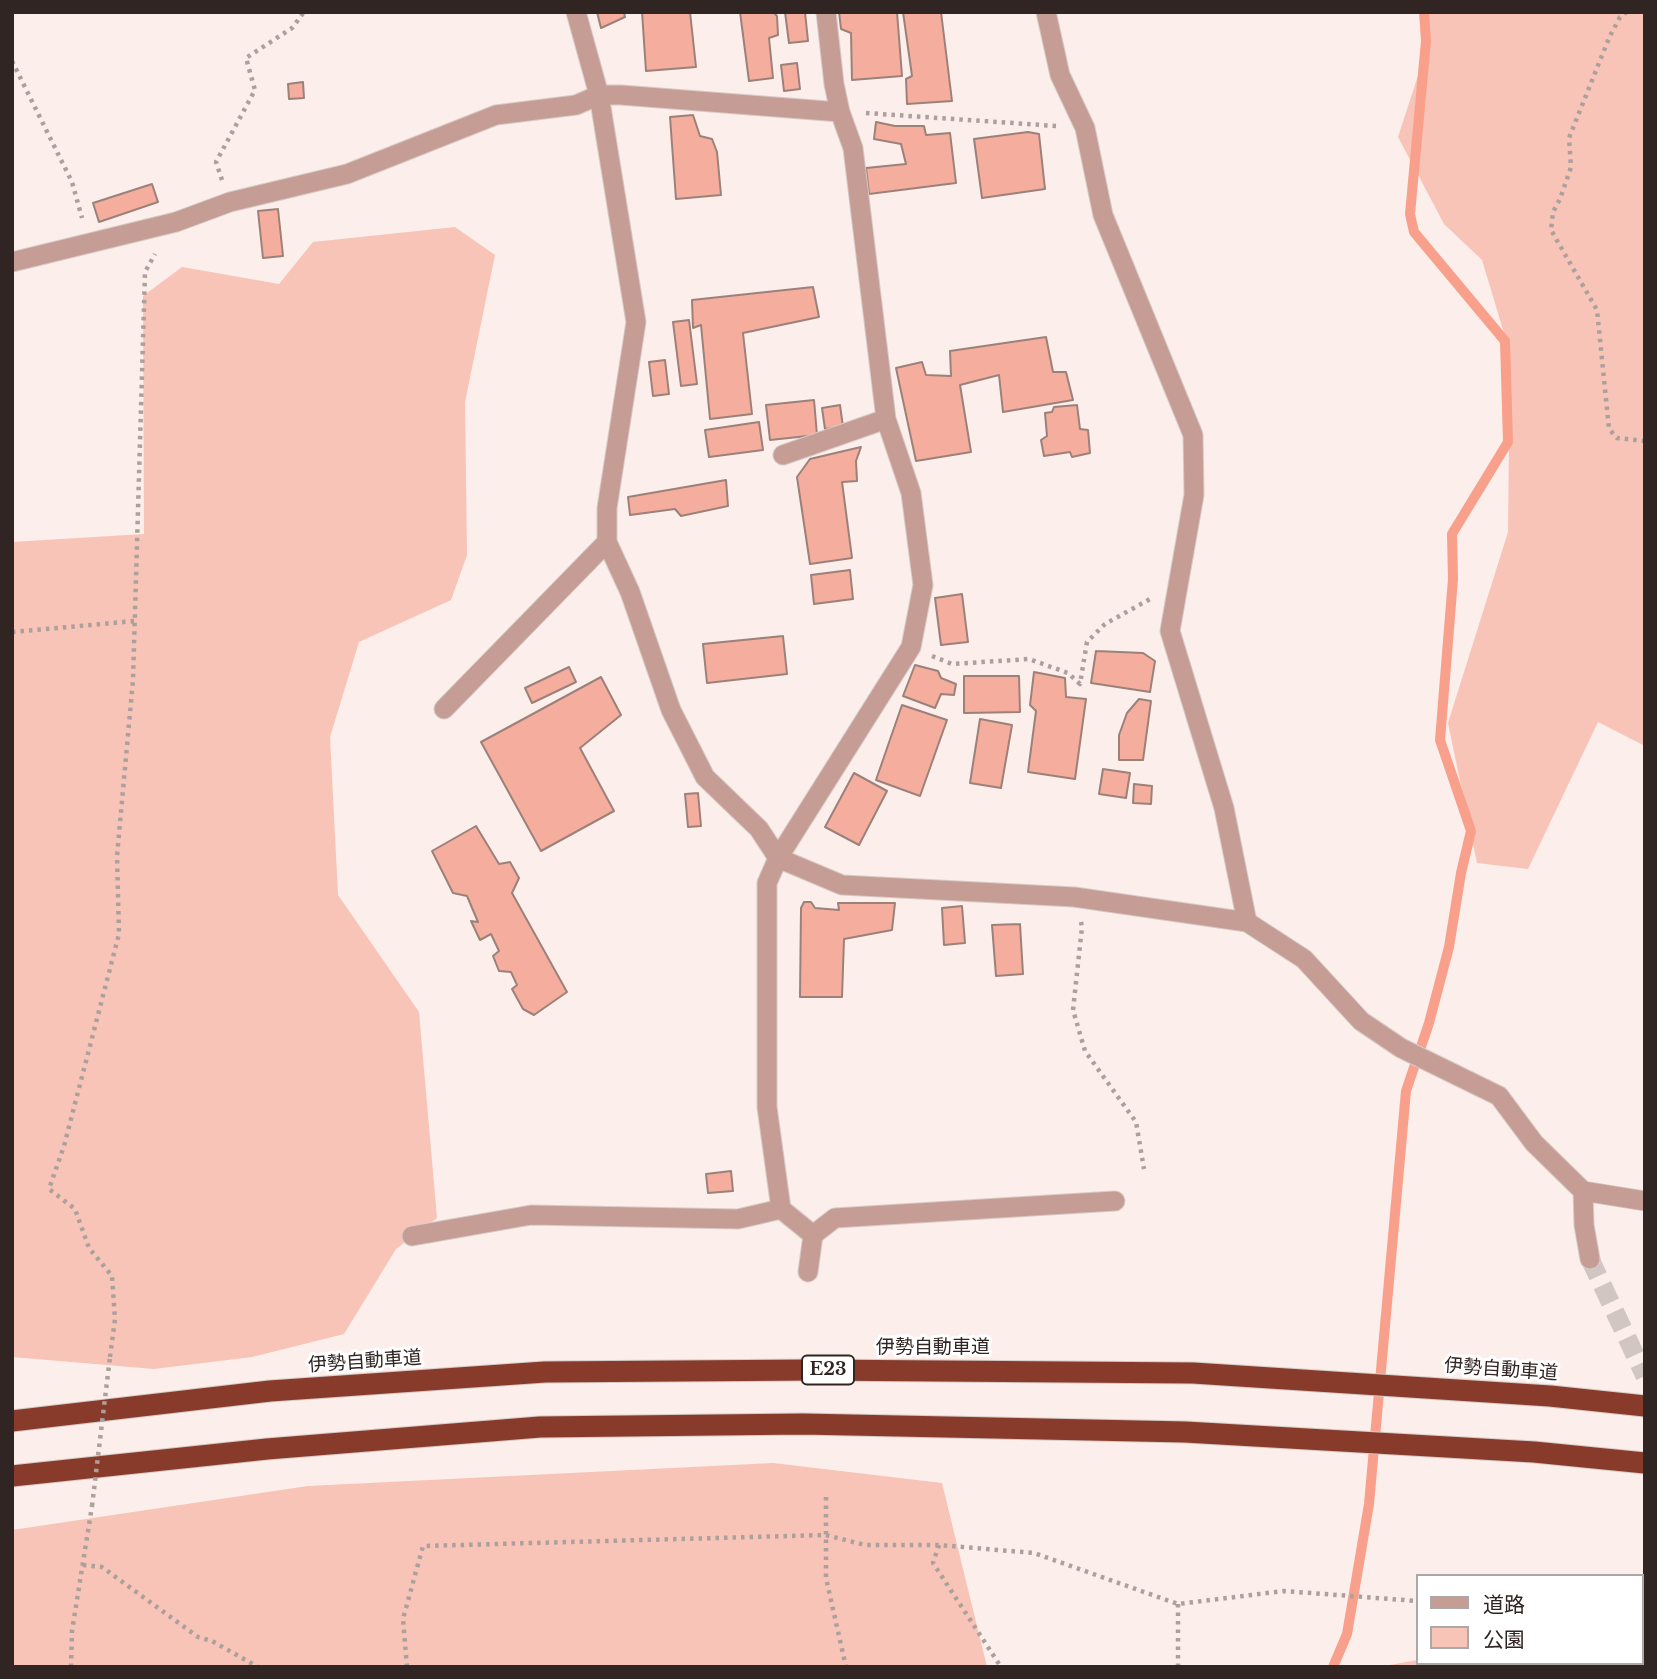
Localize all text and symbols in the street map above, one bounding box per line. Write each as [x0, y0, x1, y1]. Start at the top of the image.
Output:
street label: 伊勢自動車道 [876, 1337, 990, 1359]
street label: 伊勢自動車道 [307, 1347, 423, 1377]
street label: 伊勢自動車道 [1443, 1355, 1559, 1385]
road number: E23 [802, 1356, 854, 1385]
legend [1416, 1574, 1643, 1665]
text: 道路 [1483, 1592, 1525, 1618]
text: 公園 [1483, 1627, 1525, 1653]

